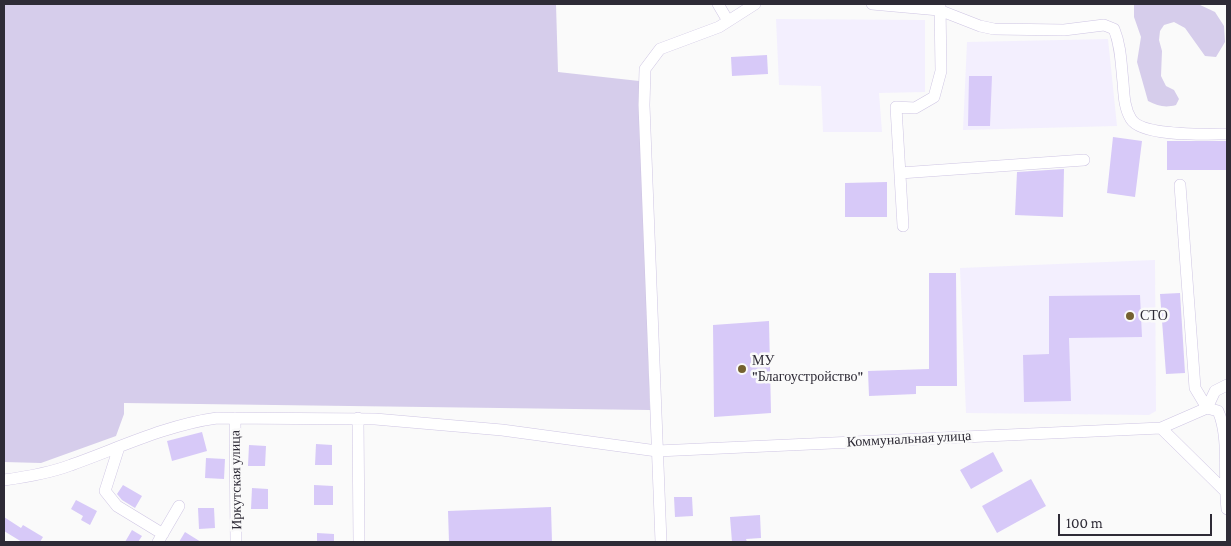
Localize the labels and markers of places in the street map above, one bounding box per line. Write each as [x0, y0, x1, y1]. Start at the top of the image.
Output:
place label: СТО [1140, 308, 1168, 324]
marker: СТО [1124, 310, 1136, 322]
place label: МУ "Благоустройство" [752, 353, 863, 386]
marker: МУ "Благоустройство" [736, 363, 748, 375]

